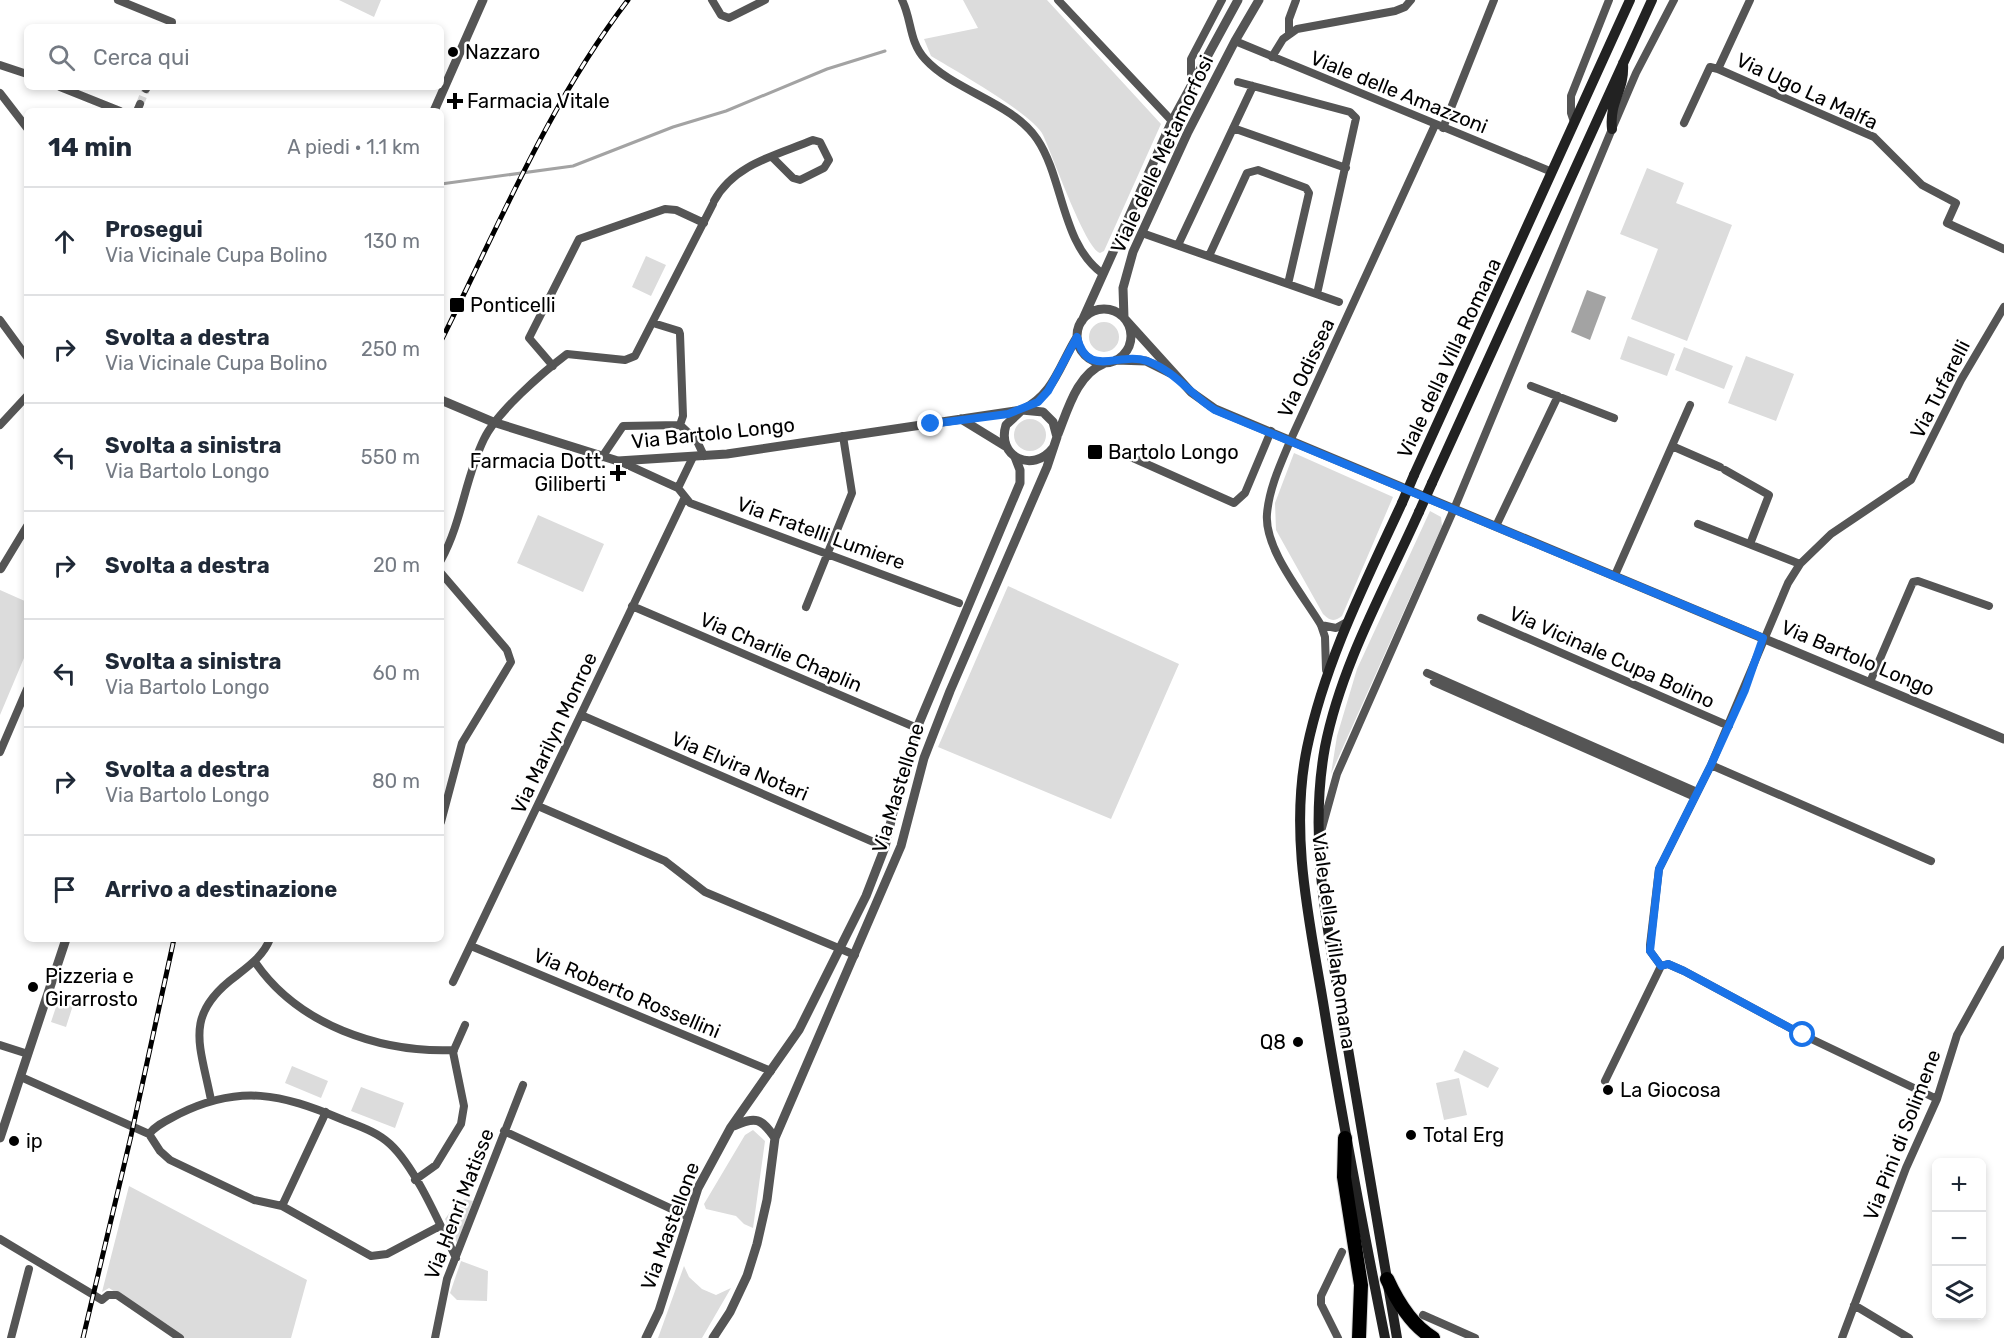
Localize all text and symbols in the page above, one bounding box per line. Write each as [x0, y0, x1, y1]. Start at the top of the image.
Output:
search box [24, 24, 444, 90]
place label: Nazzaro [465, 40, 540, 64]
icon: search [45, 41, 78, 74]
text: Cerca qui [93, 44, 189, 71]
marker: Nazzaro [446, 45, 460, 59]
street label: Viale delle Amazzoni [1307, 45, 1491, 139]
street label: Via Ugo La Malfa [1732, 48, 1882, 134]
street label: Viale delle Metamorfosi [1106, 51, 1218, 257]
place label: Farmacia Vitale [467, 89, 610, 113]
marker: Farmacia Vitale [448, 94, 462, 108]
text: 14 min [48, 132, 132, 163]
text: A piedi · 1.1 km [287, 135, 420, 159]
text: Prosegui [105, 216, 203, 243]
icon: ahead [48, 225, 81, 258]
text: 130 m [364, 229, 420, 253]
text: Via Vicinale Cupa Bolino [105, 243, 328, 267]
street label: Viale della Villa Romana [1392, 254, 1506, 462]
place label: Ponticelli [470, 293, 556, 317]
marker: Ponticelli [448, 296, 466, 314]
street label: Via Odissea [1273, 315, 1339, 421]
text: Svolta a destra [105, 324, 270, 351]
icon: right [48, 333, 81, 366]
street label: Via Tufarelli [1905, 336, 1975, 442]
text: 250 m [361, 337, 420, 361]
text: Via Vicinale Cupa Bolino [105, 351, 328, 375]
route end [917, 410, 943, 436]
street label: Via Bartolo Longo [630, 412, 796, 454]
text: Svolta a sinistra [105, 432, 282, 459]
place label: Bartolo Longo [1108, 440, 1239, 464]
icon: left [48, 441, 81, 474]
marker: Bartolo Longo [1086, 443, 1104, 461]
text: 550 m [361, 445, 420, 469]
place label: Farmacia Dott. Giliberti [470, 449, 606, 496]
text: Via Bartolo Longo [105, 459, 269, 483]
marker: Farmacia Dott. Giliberti [611, 466, 625, 480]
street label: Via Fratelli Lumiere [734, 491, 908, 575]
icon: right [48, 549, 81, 582]
text: Svolta a destra [105, 552, 270, 579]
text: 20 m [373, 553, 420, 577]
street label: Via Vicinale Cupa Bolino [1505, 601, 1719, 713]
street label: Via Charlie Chaplin [696, 607, 866, 697]
street label: Via Bartolo Longo [1778, 615, 1938, 701]
text: Svolta a sinistra [105, 648, 282, 675]
street label: Via Marilyn Monroe [506, 648, 602, 818]
icon: left [48, 657, 81, 690]
text: 60 m [373, 661, 420, 685]
text: Via Bartolo Longo [105, 675, 269, 699]
street label: Via Mastellone [867, 720, 929, 856]
street label: Via Elvira Notari [668, 726, 812, 806]
text: Svolta a destra [105, 756, 270, 783]
icon: right [48, 765, 81, 798]
text: 80 m [372, 769, 420, 793]
text: Via Bartolo Longo [105, 783, 269, 807]
street label: Viale della Villa Romana [1307, 831, 1361, 1051]
icon: arrive [48, 873, 81, 906]
text: Arrivo a destinazione [105, 876, 337, 903]
street label: Via Roberto Rossellini [530, 943, 724, 1043]
place label: Pizzeria e Girarrosto [45, 964, 138, 1011]
marker: Pizzeria e Girarrosto [26, 980, 40, 994]
route start [1789, 1021, 1815, 1047]
place label: Q8 [1260, 1030, 1286, 1054]
marker: Q8 [1291, 1035, 1305, 1049]
street label: Via Pini di Solimene [1858, 1046, 1946, 1224]
place label: La Giocosa [1620, 1078, 1721, 1102]
marker: La Giocosa [1601, 1083, 1615, 1097]
place label: Total Erg [1423, 1123, 1504, 1147]
street label: Via Henri Matisse [419, 1125, 499, 1283]
marker: Total Erg [1404, 1128, 1418, 1142]
place label: ip [26, 1129, 43, 1153]
marker: ip [7, 1134, 21, 1148]
map controls [1932, 1158, 1986, 1320]
button: + [1932, 1158, 1986, 1212]
street label: Via Mastellone [636, 1159, 704, 1293]
button: − [1932, 1212, 1986, 1266]
button: layers [1932, 1266, 1986, 1320]

